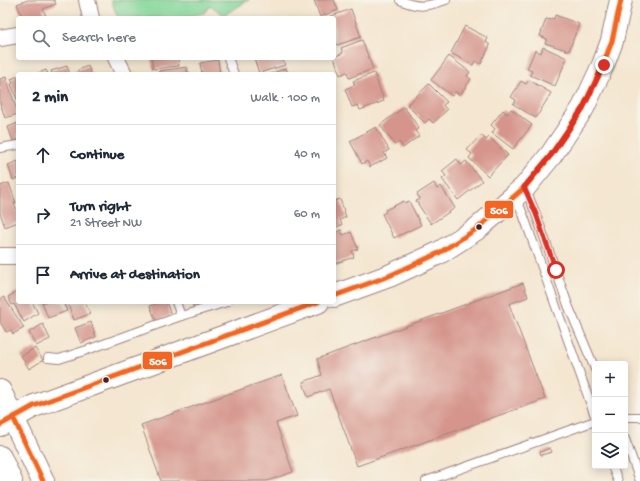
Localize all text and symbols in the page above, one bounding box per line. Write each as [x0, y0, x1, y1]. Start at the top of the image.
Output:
search box [16, 16, 336, 60]
icon: search [30, 27, 52, 49]
text: Search here [62, 29, 136, 47]
route end [595, 56, 613, 74]
text: 2 min [32, 88, 68, 108]
text: Walk · 100 m [251, 91, 320, 106]
icon: ahead [32, 144, 54, 166]
text: Continue [70, 146, 124, 164]
text: 40 m [294, 147, 320, 162]
text: Turn right [70, 198, 130, 216]
line badge: 506 [484, 200, 514, 219]
icon: right [32, 204, 54, 226]
text: 506 [490, 206, 508, 218]
text: 60 m [294, 207, 320, 222]
text: 21 Street NW [70, 216, 142, 231]
unlabelled marker [474, 222, 484, 232]
route start [547, 261, 565, 279]
icon: arrive [32, 264, 54, 286]
text: Arrive at destination [70, 266, 200, 284]
line badge: 506 [142, 351, 173, 370]
text: 506 [149, 357, 167, 369]
map controls [592, 361, 628, 469]
button: + [592, 361, 628, 397]
unlabelled marker [101, 375, 111, 385]
button: − [592, 397, 628, 433]
button: layers [592, 433, 628, 469]

